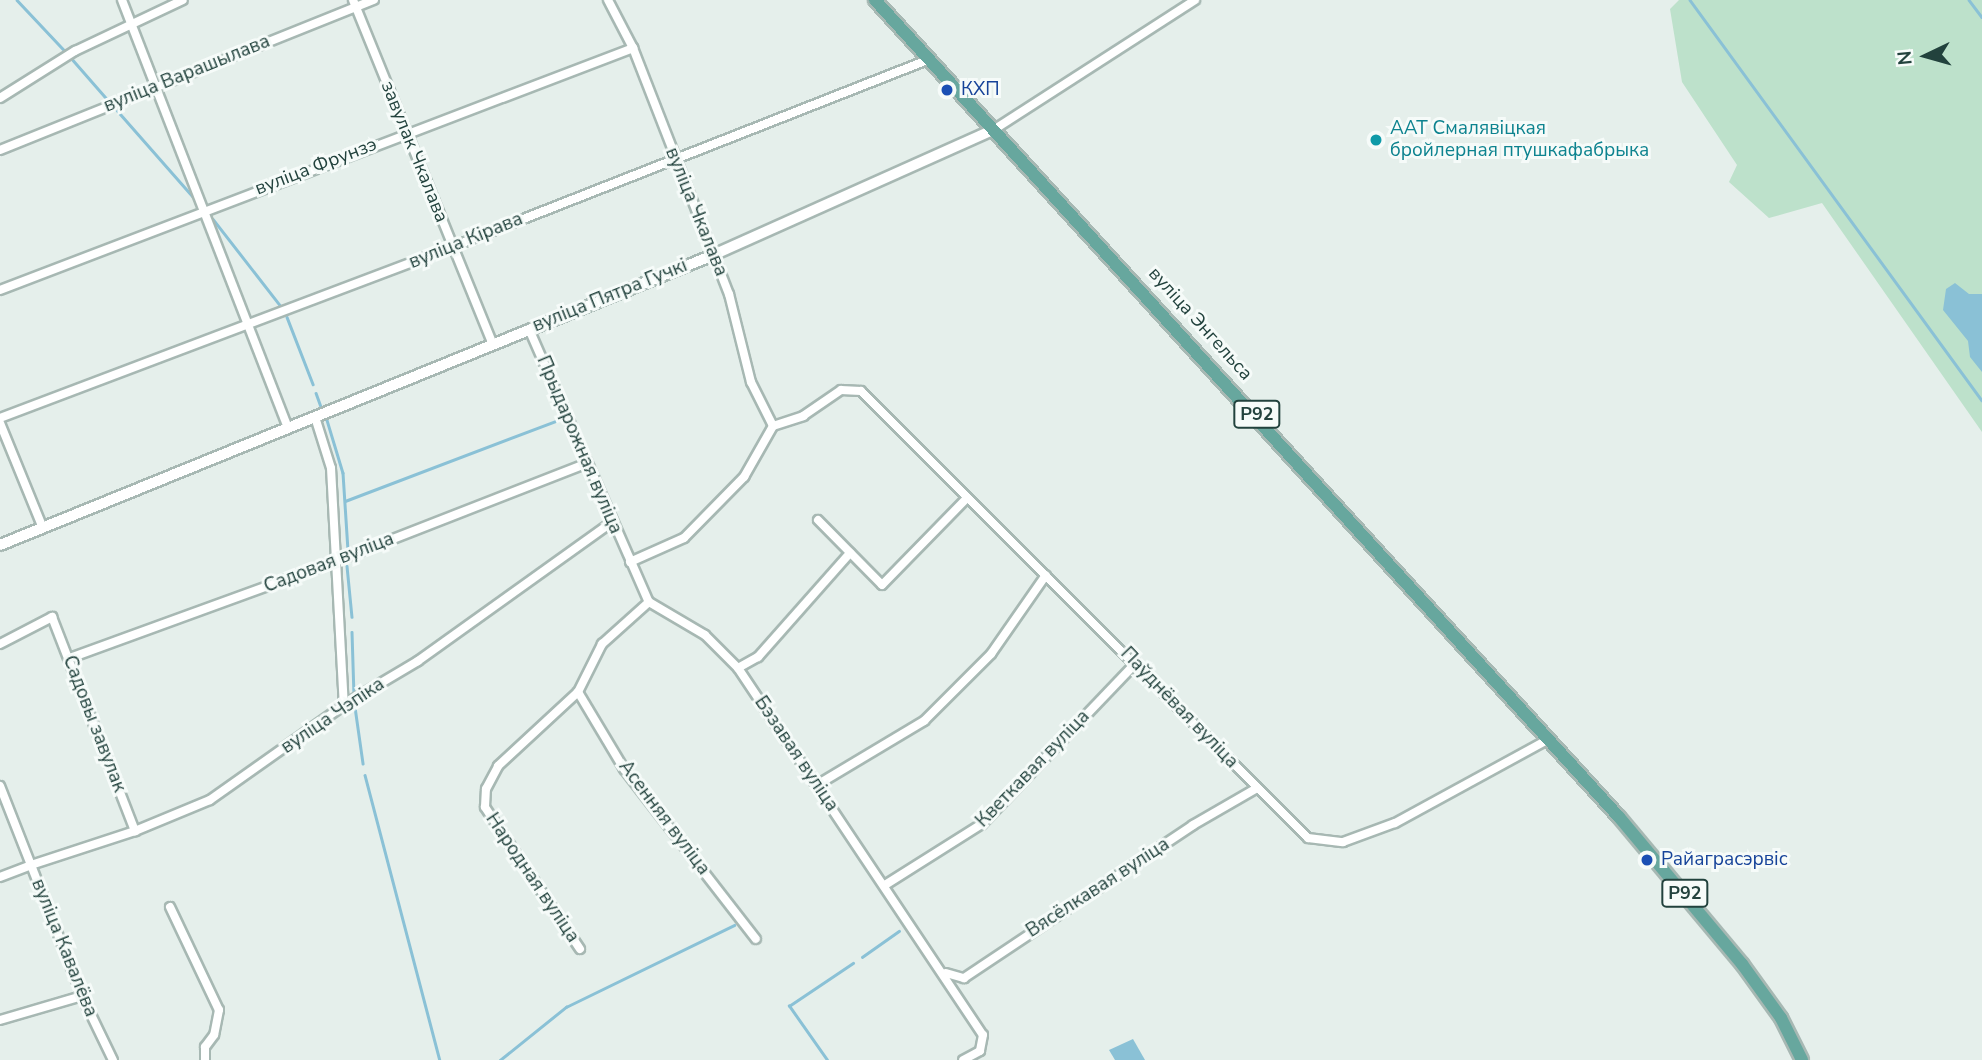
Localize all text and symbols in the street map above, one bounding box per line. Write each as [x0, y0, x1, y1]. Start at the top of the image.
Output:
north arrow [1891, 21, 1961, 91]
street label: вуліца Варашылава [101, 30, 273, 118]
text: N [1892, 50, 1919, 66]
street label: завулак Чкалава [375, 78, 453, 226]
place label: КХП [961, 79, 1000, 101]
marker: КХП [939, 82, 955, 98]
place label: ААТ Смалявіцкая бройлерная птушкафабрыка [1390, 118, 1649, 162]
marker: ААТ Смалявіцкая бройлерная птушкафабрыка [1368, 132, 1384, 148]
street label: вуліца Фрунзэ [252, 133, 380, 201]
street label: вуліца Чкалава [660, 144, 732, 280]
street label: вуліца Кірава [406, 208, 526, 274]
street label: вуліца Пятра Гучкі [529, 255, 691, 337]
street label: вуліца Энгельса [1143, 263, 1257, 385]
street label: Прыдарожная вуліца [531, 352, 627, 538]
road number: Р92 [1232, 400, 1282, 428]
street label: Садовая вуліца [261, 528, 397, 598]
street label: Паўднёвая вуліца [1115, 643, 1243, 773]
street label: Садовы завулак [57, 652, 131, 796]
street label: вуліца Чэпіка [277, 673, 389, 759]
street label: Бэзавая вуліца [749, 692, 843, 816]
street label: Кветкавая вуліца [971, 706, 1095, 832]
street label: Асенняя вуліца [613, 756, 715, 880]
street label: Народная вуліца [480, 809, 584, 947]
street label: Вясёлкавая вуліца [1022, 833, 1174, 943]
place label: Райаграсэрвіс [1661, 849, 1788, 871]
marker: Райаграсэрвіс [1639, 852, 1655, 868]
street label: вуліца Кавалёва [26, 876, 102, 1020]
road number: Р92 [1660, 878, 1710, 908]

